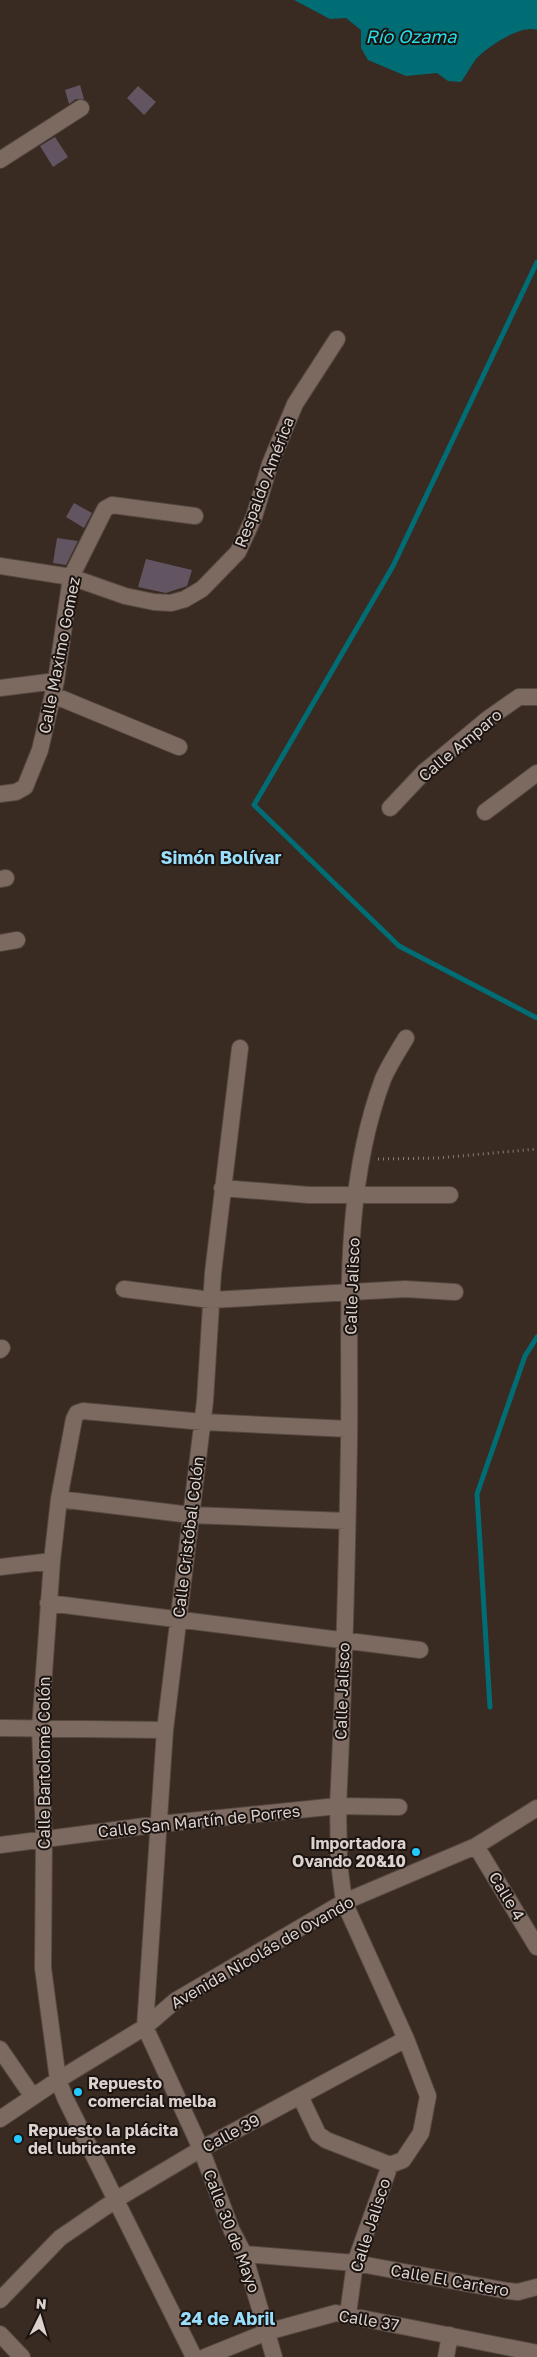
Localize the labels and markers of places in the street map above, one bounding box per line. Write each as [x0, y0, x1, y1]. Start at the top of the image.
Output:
place label: Importadora Ovando 20&10 [292, 1833, 406, 1871]
marker: Importadora Ovando 20&10 [410, 1846, 422, 1858]
place label: Repuesto comercial melba [88, 2073, 216, 2111]
marker: Repuesto comercial melba [72, 2086, 84, 2098]
place label: Repuesto la plácita del lubricante [28, 2120, 178, 2158]
marker: Repuesto la plácita del lubricante [12, 2133, 24, 2145]

